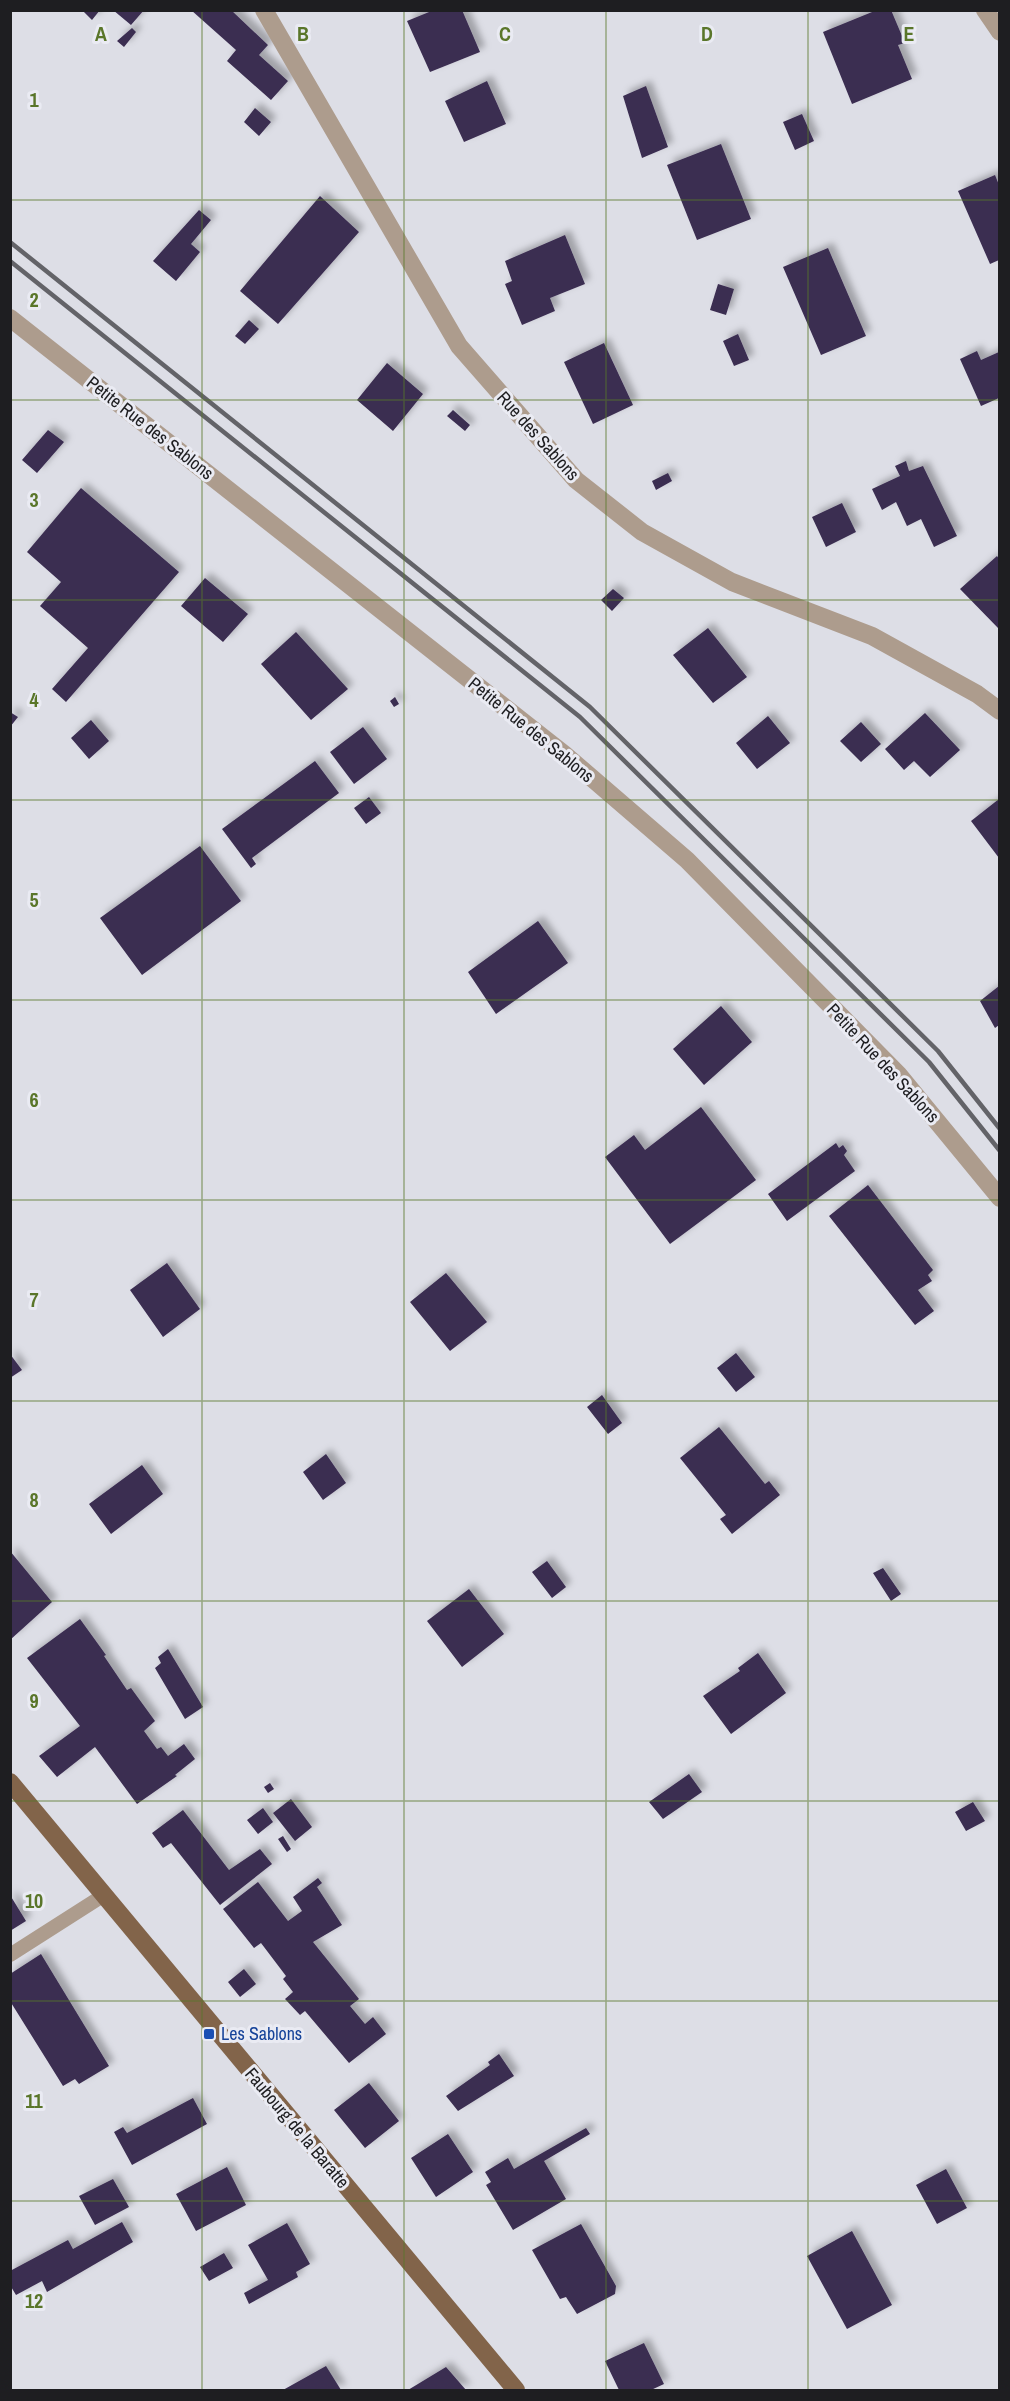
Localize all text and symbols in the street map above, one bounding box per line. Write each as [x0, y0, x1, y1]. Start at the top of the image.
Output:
text: A [95, 20, 107, 47]
text: B [297, 20, 309, 47]
text: C [499, 20, 511, 47]
text: D [701, 20, 713, 47]
text: E [904, 20, 915, 47]
text: 1 [29, 86, 39, 113]
text: 2 [29, 286, 39, 313]
street label: Petite Rue des Sablons [82, 370, 219, 485]
street label: Rue des Sablons [491, 386, 585, 486]
text: 3 [29, 486, 39, 513]
street label: Petite Rue des Sablons [463, 671, 599, 788]
text: 4 [29, 686, 39, 713]
text: 5 [29, 886, 39, 913]
street label: Petite Rue des Sablons [821, 997, 945, 1128]
text: 6 [29, 1086, 39, 1113]
text: 7 [29, 1286, 39, 1313]
text: 8 [29, 1486, 39, 1513]
text: 9 [29, 1687, 39, 1714]
text: 10 [25, 1887, 43, 1914]
place label: Les Sablons [221, 2021, 302, 2046]
marker: Les Sablons [202, 2027, 216, 2041]
street label: Faubourg de la Baratte [240, 2062, 355, 2193]
text: 11 [25, 2087, 44, 2114]
text: 12 [25, 2287, 43, 2314]

